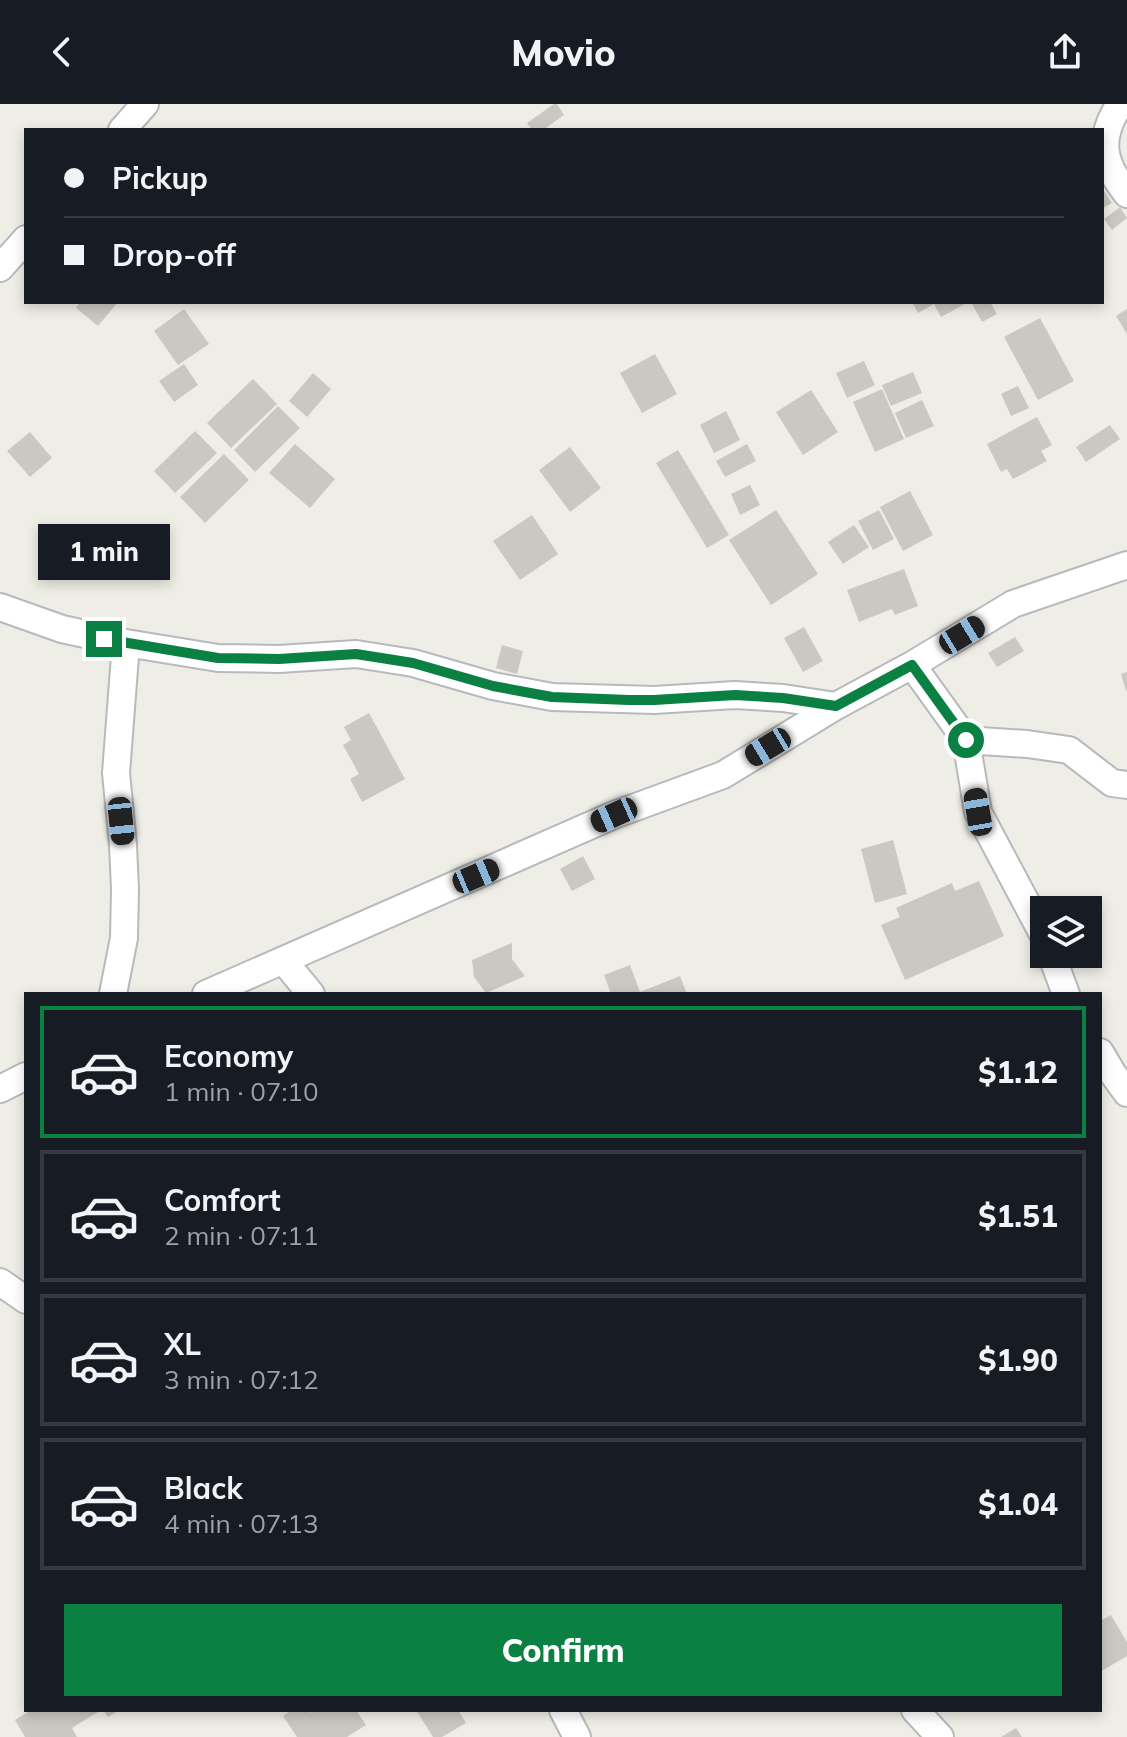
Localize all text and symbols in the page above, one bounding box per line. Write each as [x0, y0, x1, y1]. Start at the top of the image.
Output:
icon: back [40, 30, 84, 74]
text: Movio [511, 30, 616, 75]
icon: share [1043, 30, 1087, 74]
text: Pickup [112, 159, 208, 197]
text: Drop-off [112, 236, 236, 274]
callout: 1 min [38, 523, 170, 579]
text: 1 min [69, 535, 139, 568]
car [935, 612, 989, 658]
route end [86, 621, 122, 657]
route start [948, 722, 984, 758]
car [741, 724, 795, 770]
car [962, 786, 994, 838]
car [587, 794, 641, 836]
car [107, 796, 135, 846]
car [449, 856, 503, 896]
map controls [1030, 896, 1102, 968]
button: layers [1030, 896, 1102, 968]
icon: car [68, 1036, 140, 1108]
text: Economy [164, 1037, 293, 1075]
text: $1.12 [978, 1053, 1058, 1091]
text: 1 min · 07:10 [164, 1075, 319, 1108]
icon: car [68, 1180, 140, 1252]
text: Comfort [164, 1181, 281, 1219]
text: $1.51 [978, 1197, 1058, 1235]
text: 2 min · 07:11 [164, 1219, 319, 1252]
icon: car [68, 1324, 140, 1396]
text: XL [164, 1325, 201, 1363]
text: $1.90 [978, 1341, 1058, 1379]
text: 3 min · 07:12 [164, 1363, 319, 1396]
icon: car [68, 1468, 140, 1540]
text: Black [164, 1469, 243, 1507]
text: $1.04 [978, 1485, 1058, 1523]
text: 4 min · 07:13 [164, 1507, 319, 1540]
button: Confirm [64, 1604, 1062, 1696]

